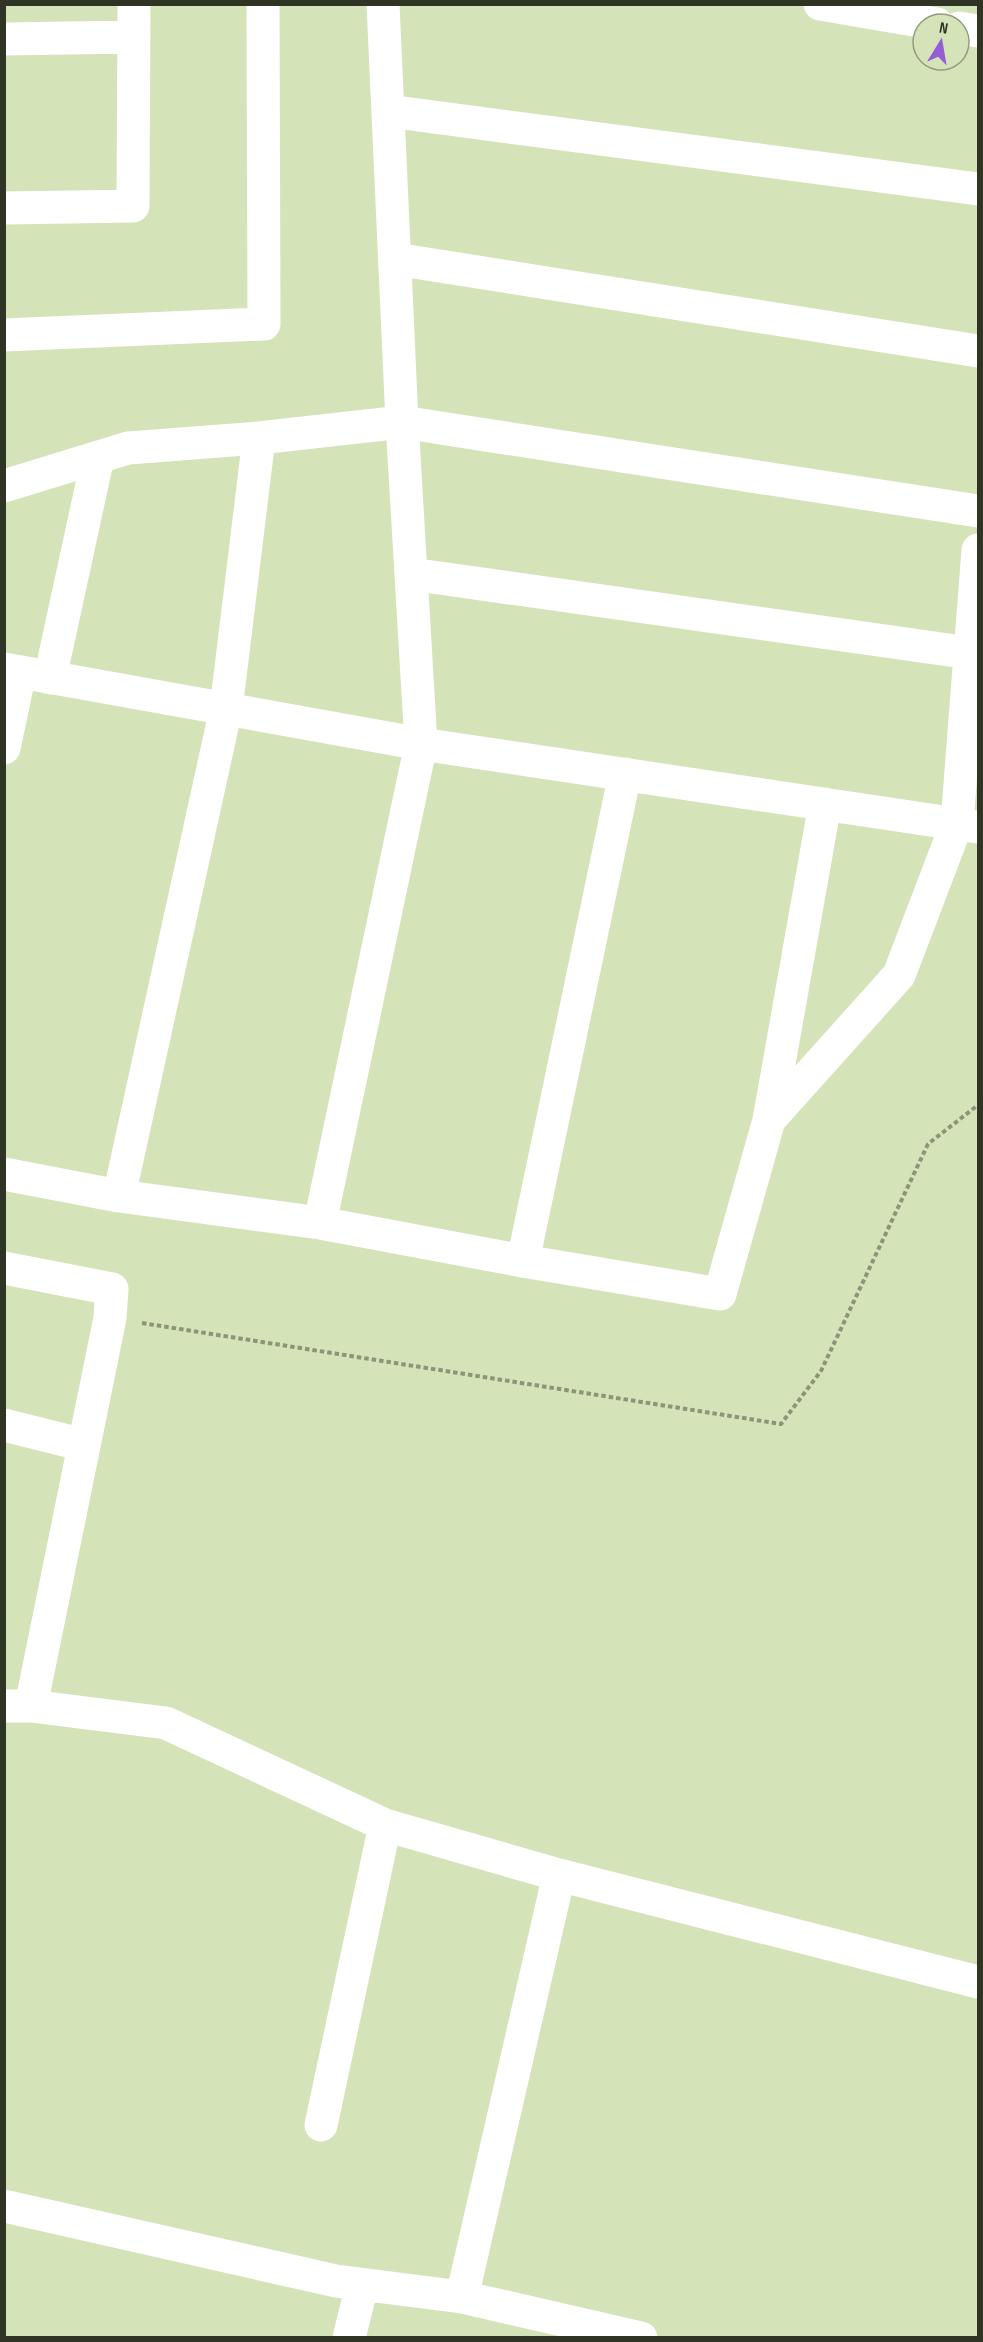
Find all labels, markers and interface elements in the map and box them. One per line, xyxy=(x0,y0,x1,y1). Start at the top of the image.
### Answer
north arrow xyxy=(911,12,971,72)
text: N xyxy=(938,19,950,39)

